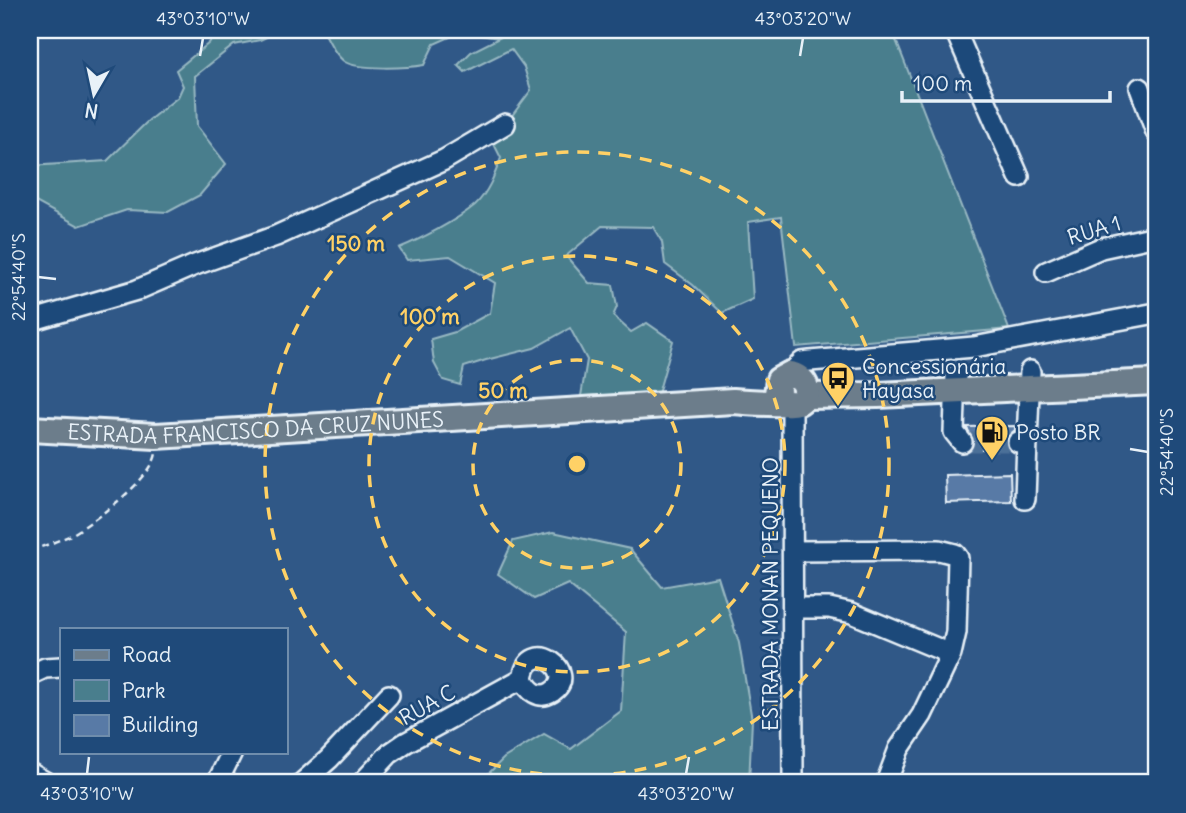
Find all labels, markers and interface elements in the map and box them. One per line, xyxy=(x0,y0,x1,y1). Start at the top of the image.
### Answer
text: 43°03'10"W xyxy=(156,7,250,30)
text: 43°03'20"W xyxy=(755,7,851,30)
north arrow xyxy=(60,60,130,130)
scale bar xyxy=(902,60,1111,104)
text: 100 m xyxy=(913,70,972,97)
text: N xyxy=(83,98,100,124)
street label: RUA 1 xyxy=(1064,209,1124,251)
text: 150 m xyxy=(327,230,385,257)
text: 22°54'40"S xyxy=(7,233,30,321)
text: 100 m xyxy=(400,303,460,330)
place label: Concessionária Hayasa xyxy=(862,353,1006,404)
bus stop icon: Concessionária Hayasa xyxy=(819,359,857,408)
text: 50 m xyxy=(478,377,528,404)
street label: ESTRADA FRANCISCO DA CRUZ NUNES xyxy=(67,405,445,450)
text: 22°54'40"S xyxy=(1155,408,1178,496)
fuel station icon: Posto BR xyxy=(973,413,1011,462)
place label: Posto BR xyxy=(1016,419,1101,446)
centre of rings xyxy=(565,452,589,476)
street label: ESTRADA MONAN PEQUENO xyxy=(757,457,784,731)
legend xyxy=(60,628,287,754)
text: Road xyxy=(122,641,171,668)
text: Park xyxy=(122,677,165,704)
street label: RUA C xyxy=(394,679,460,731)
text: Building xyxy=(122,711,198,738)
text: 43°03'10"W xyxy=(40,782,134,805)
text: 43°03'20"W xyxy=(638,782,734,805)

